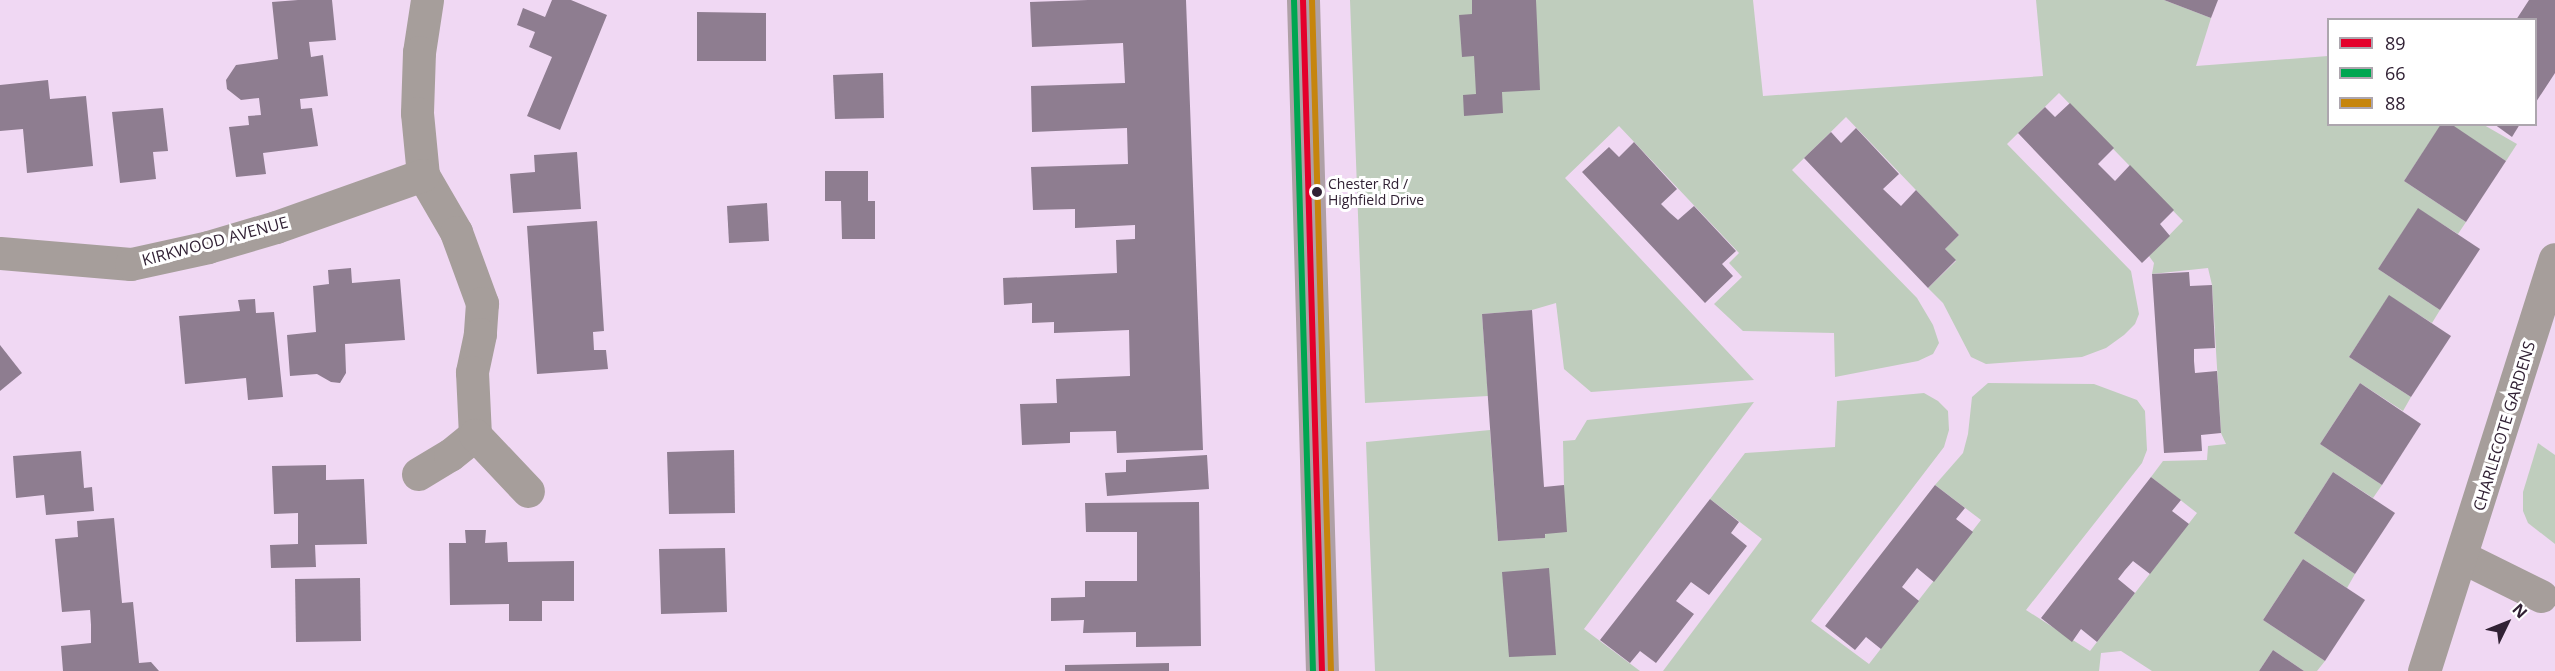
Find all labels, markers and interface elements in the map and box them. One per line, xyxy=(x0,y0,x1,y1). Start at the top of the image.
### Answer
legend xyxy=(2327,18,2537,126)
text: 89 xyxy=(2385,31,2406,55)
text: 66 xyxy=(2385,61,2406,85)
text: 88 xyxy=(2385,91,2406,115)
place label: Chester Rd / Highfield Drive xyxy=(1328,176,1424,208)
marker: Chester Rd / Highfield Drive xyxy=(1311,186,1323,198)
street label: KIRKWOOD AVENUE xyxy=(140,212,290,270)
street label: CHARLECOTE GARDENS xyxy=(2469,339,2539,513)
north arrow xyxy=(2477,593,2537,653)
text: N xyxy=(2508,598,2533,623)

